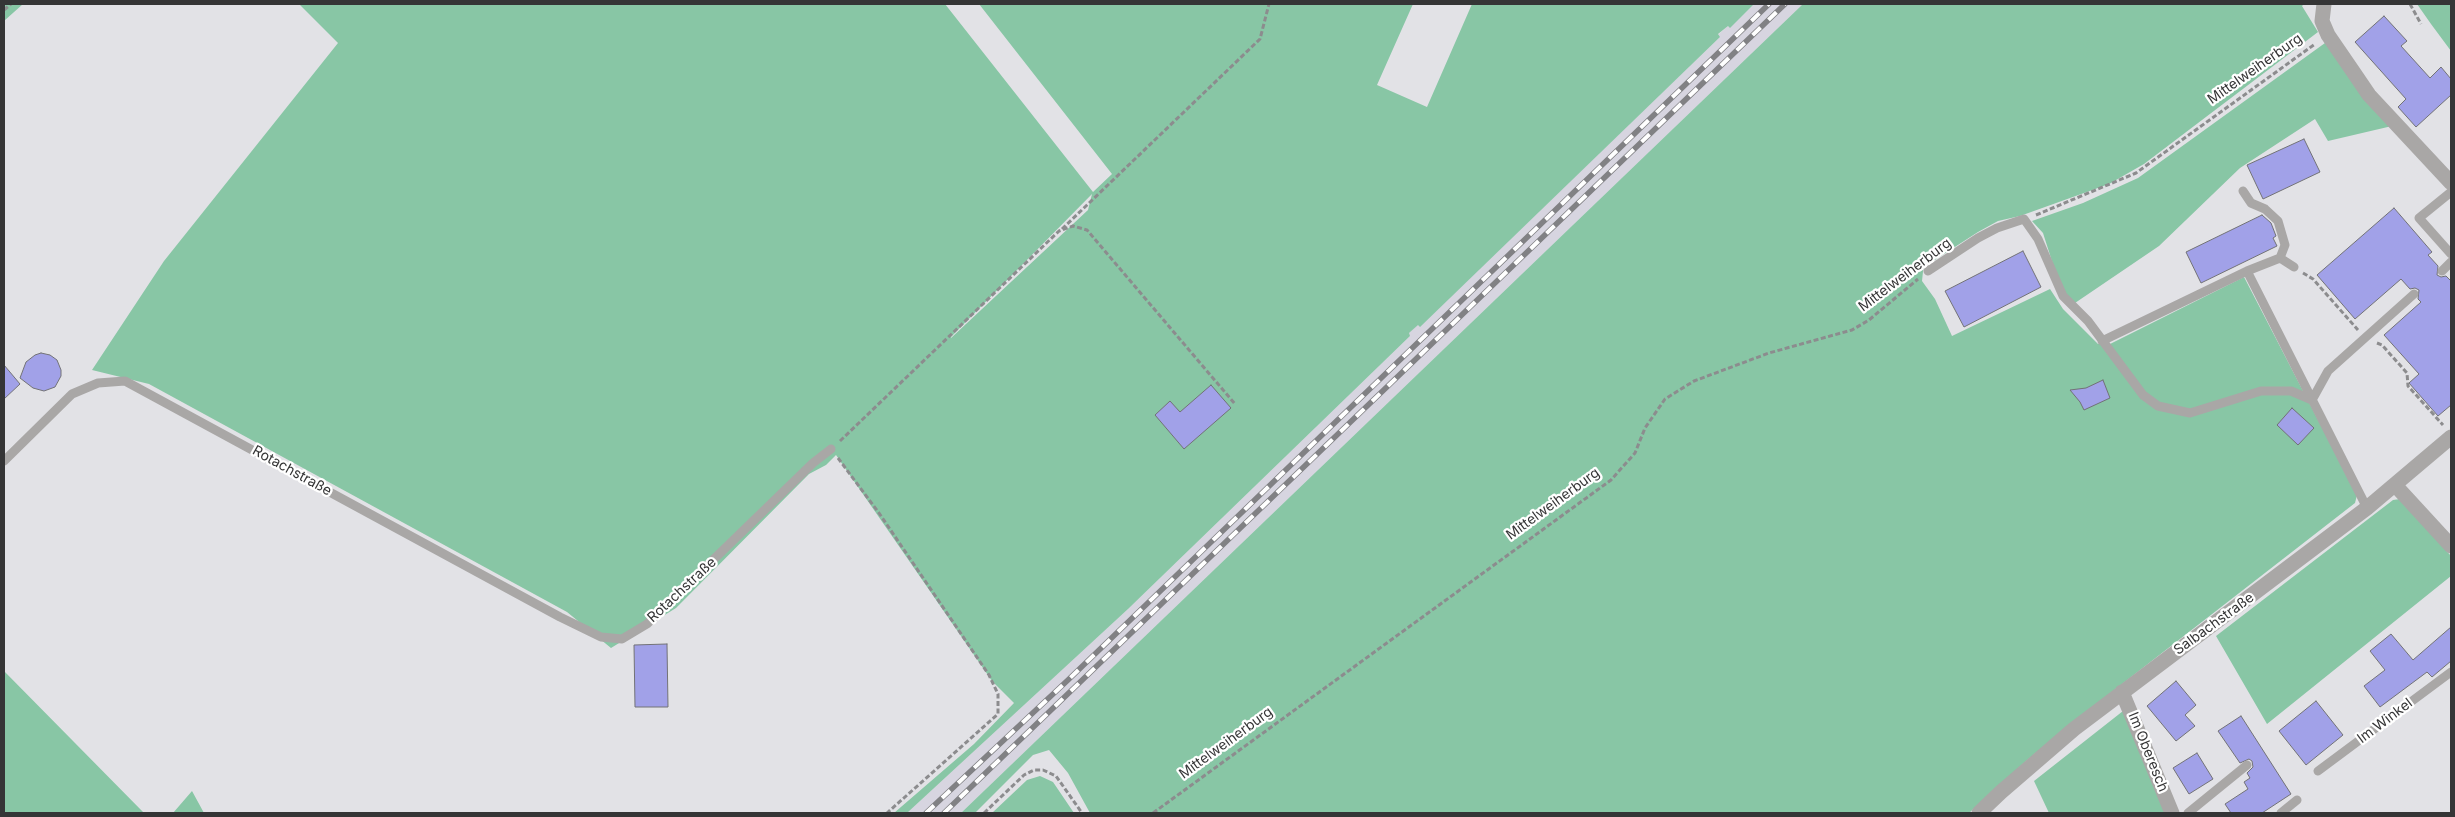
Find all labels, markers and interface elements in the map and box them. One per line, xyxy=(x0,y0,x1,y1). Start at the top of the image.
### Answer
street label: Mittelweiherburg xyxy=(2205,30,2305,108)
street label: Mittelweiherburg xyxy=(1855,235,1955,315)
street label: Rotachstraße xyxy=(249,442,335,500)
street label: Mittelweiherburg xyxy=(1503,464,1603,544)
street label: Rotachstraße xyxy=(644,554,720,626)
street label: Salbachstraße xyxy=(2171,589,2257,659)
street label: Im Winkel xyxy=(2354,695,2416,747)
street label: Mittelweiherburg xyxy=(1176,703,1276,783)
street label: Im Oberesch xyxy=(2124,710,2172,794)

